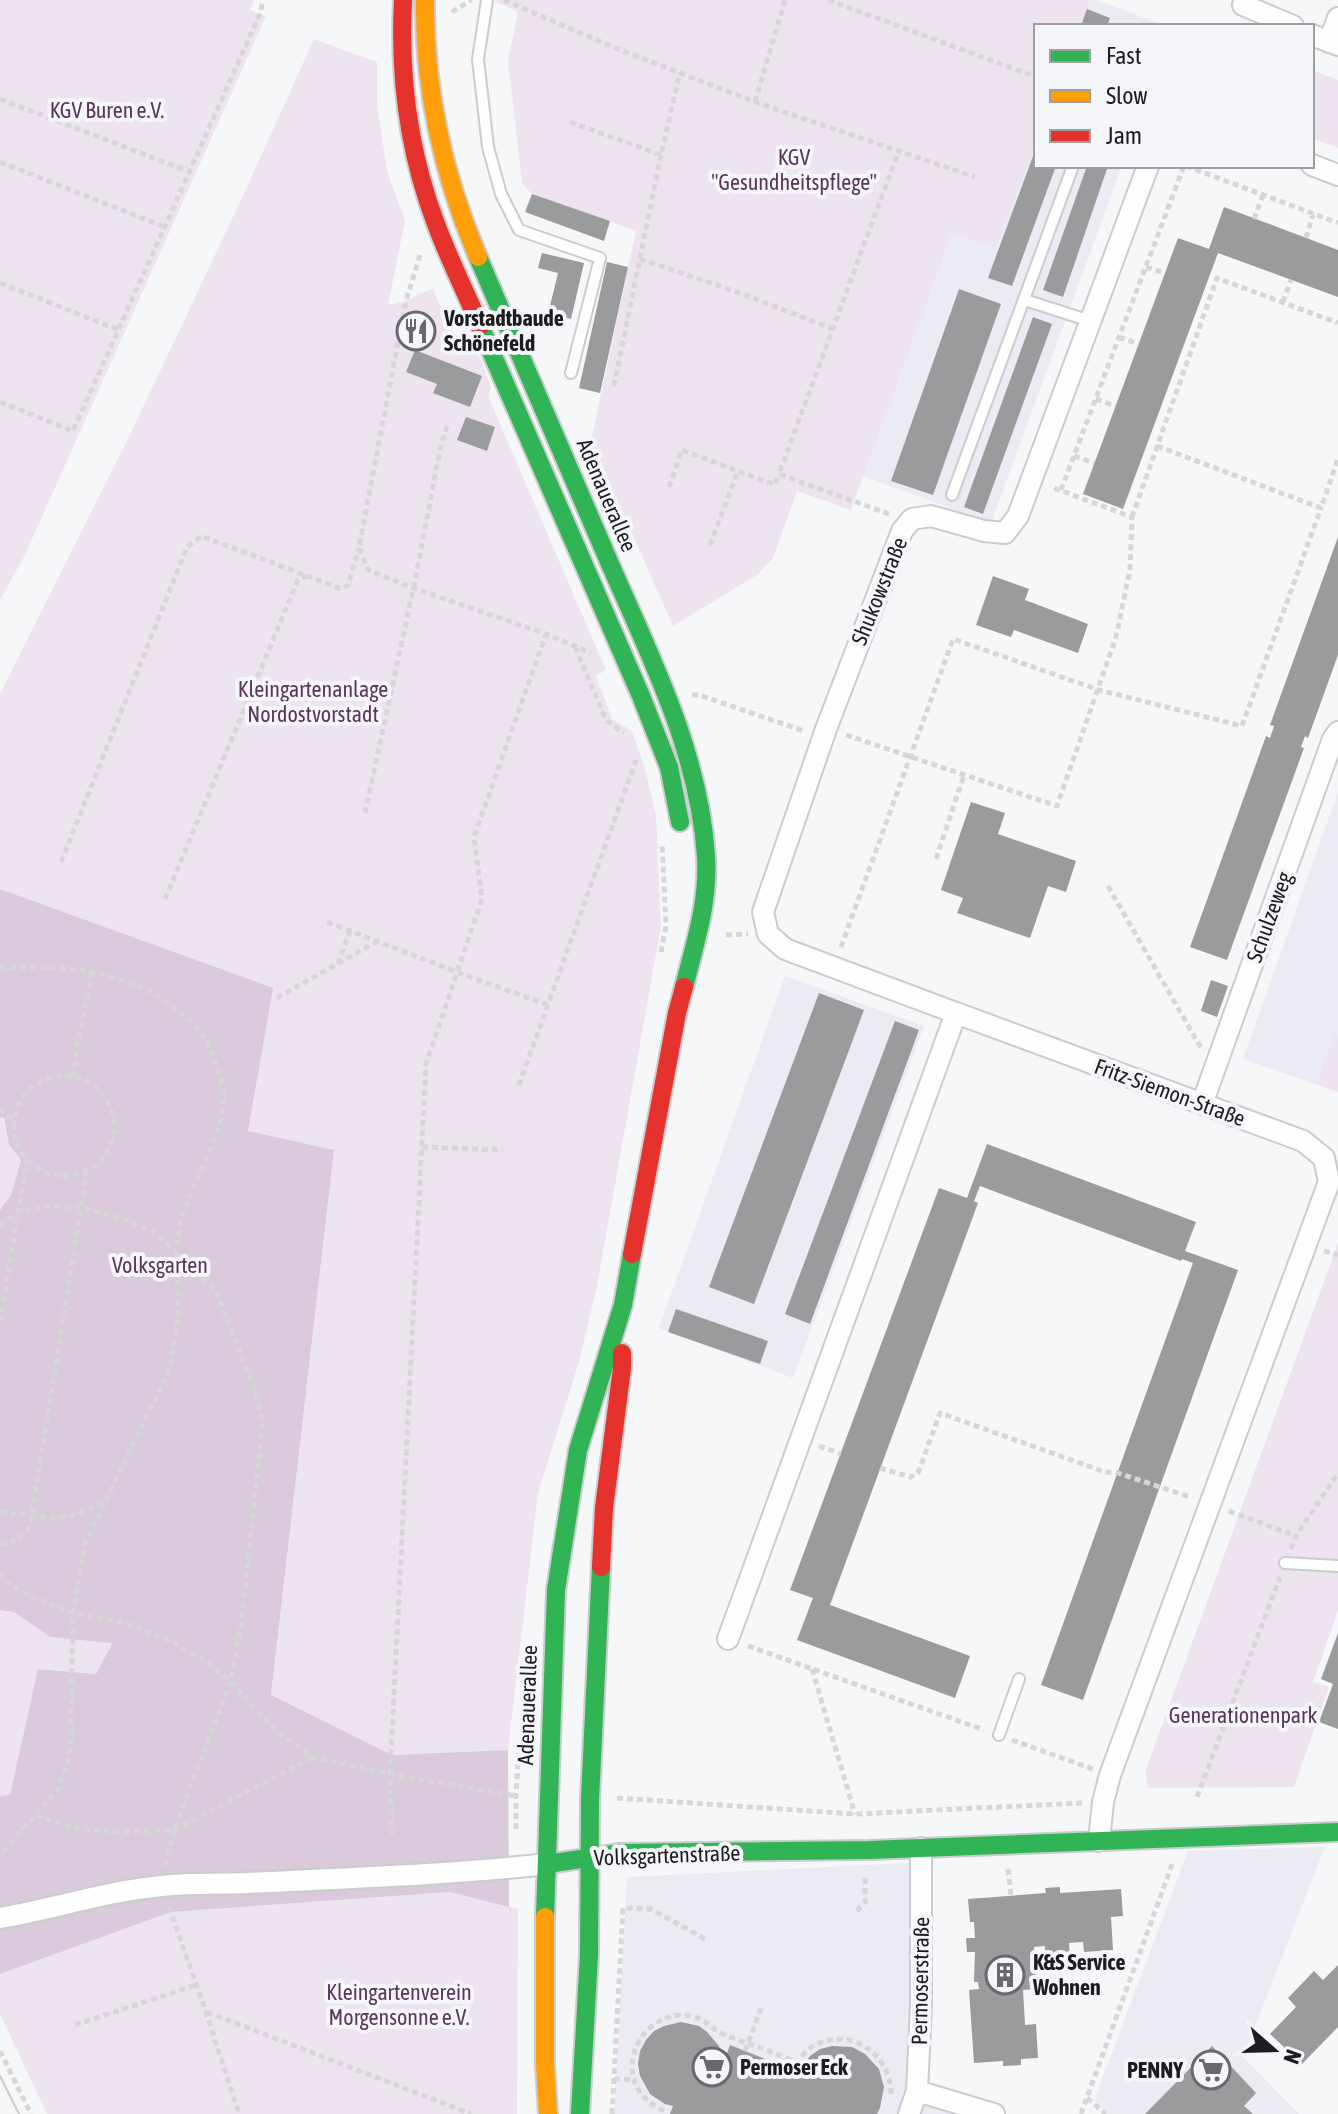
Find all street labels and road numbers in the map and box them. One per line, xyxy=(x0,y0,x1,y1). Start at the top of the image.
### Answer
street label: Adenauerallee xyxy=(572,435,642,555)
street label: Shukowstraße xyxy=(846,533,912,649)
street label: Schulzeweg xyxy=(1241,868,1298,966)
street label: Fritz-Siemon-Straße xyxy=(1091,1053,1249,1131)
street label: Adenauerallee xyxy=(512,1644,542,1766)
street label: Volksgartenstraße xyxy=(593,1839,741,1871)
street label: Permoserstraße xyxy=(906,1917,934,2045)

